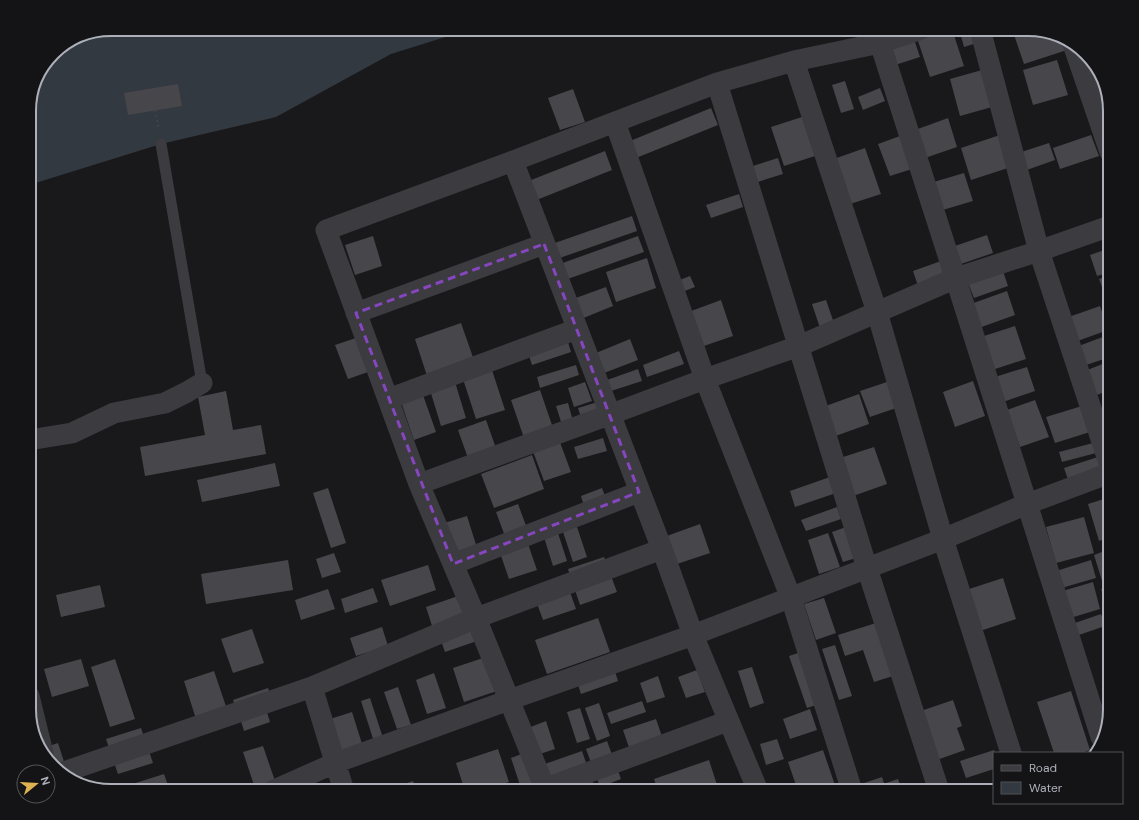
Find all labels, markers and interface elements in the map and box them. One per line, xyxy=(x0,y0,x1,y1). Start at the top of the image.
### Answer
legend xyxy=(993,752,1123,804)
text: Road xyxy=(1029,760,1057,776)
north arrow xyxy=(16,764,56,804)
text: N xyxy=(38,775,53,787)
text: Water xyxy=(1029,780,1063,796)

